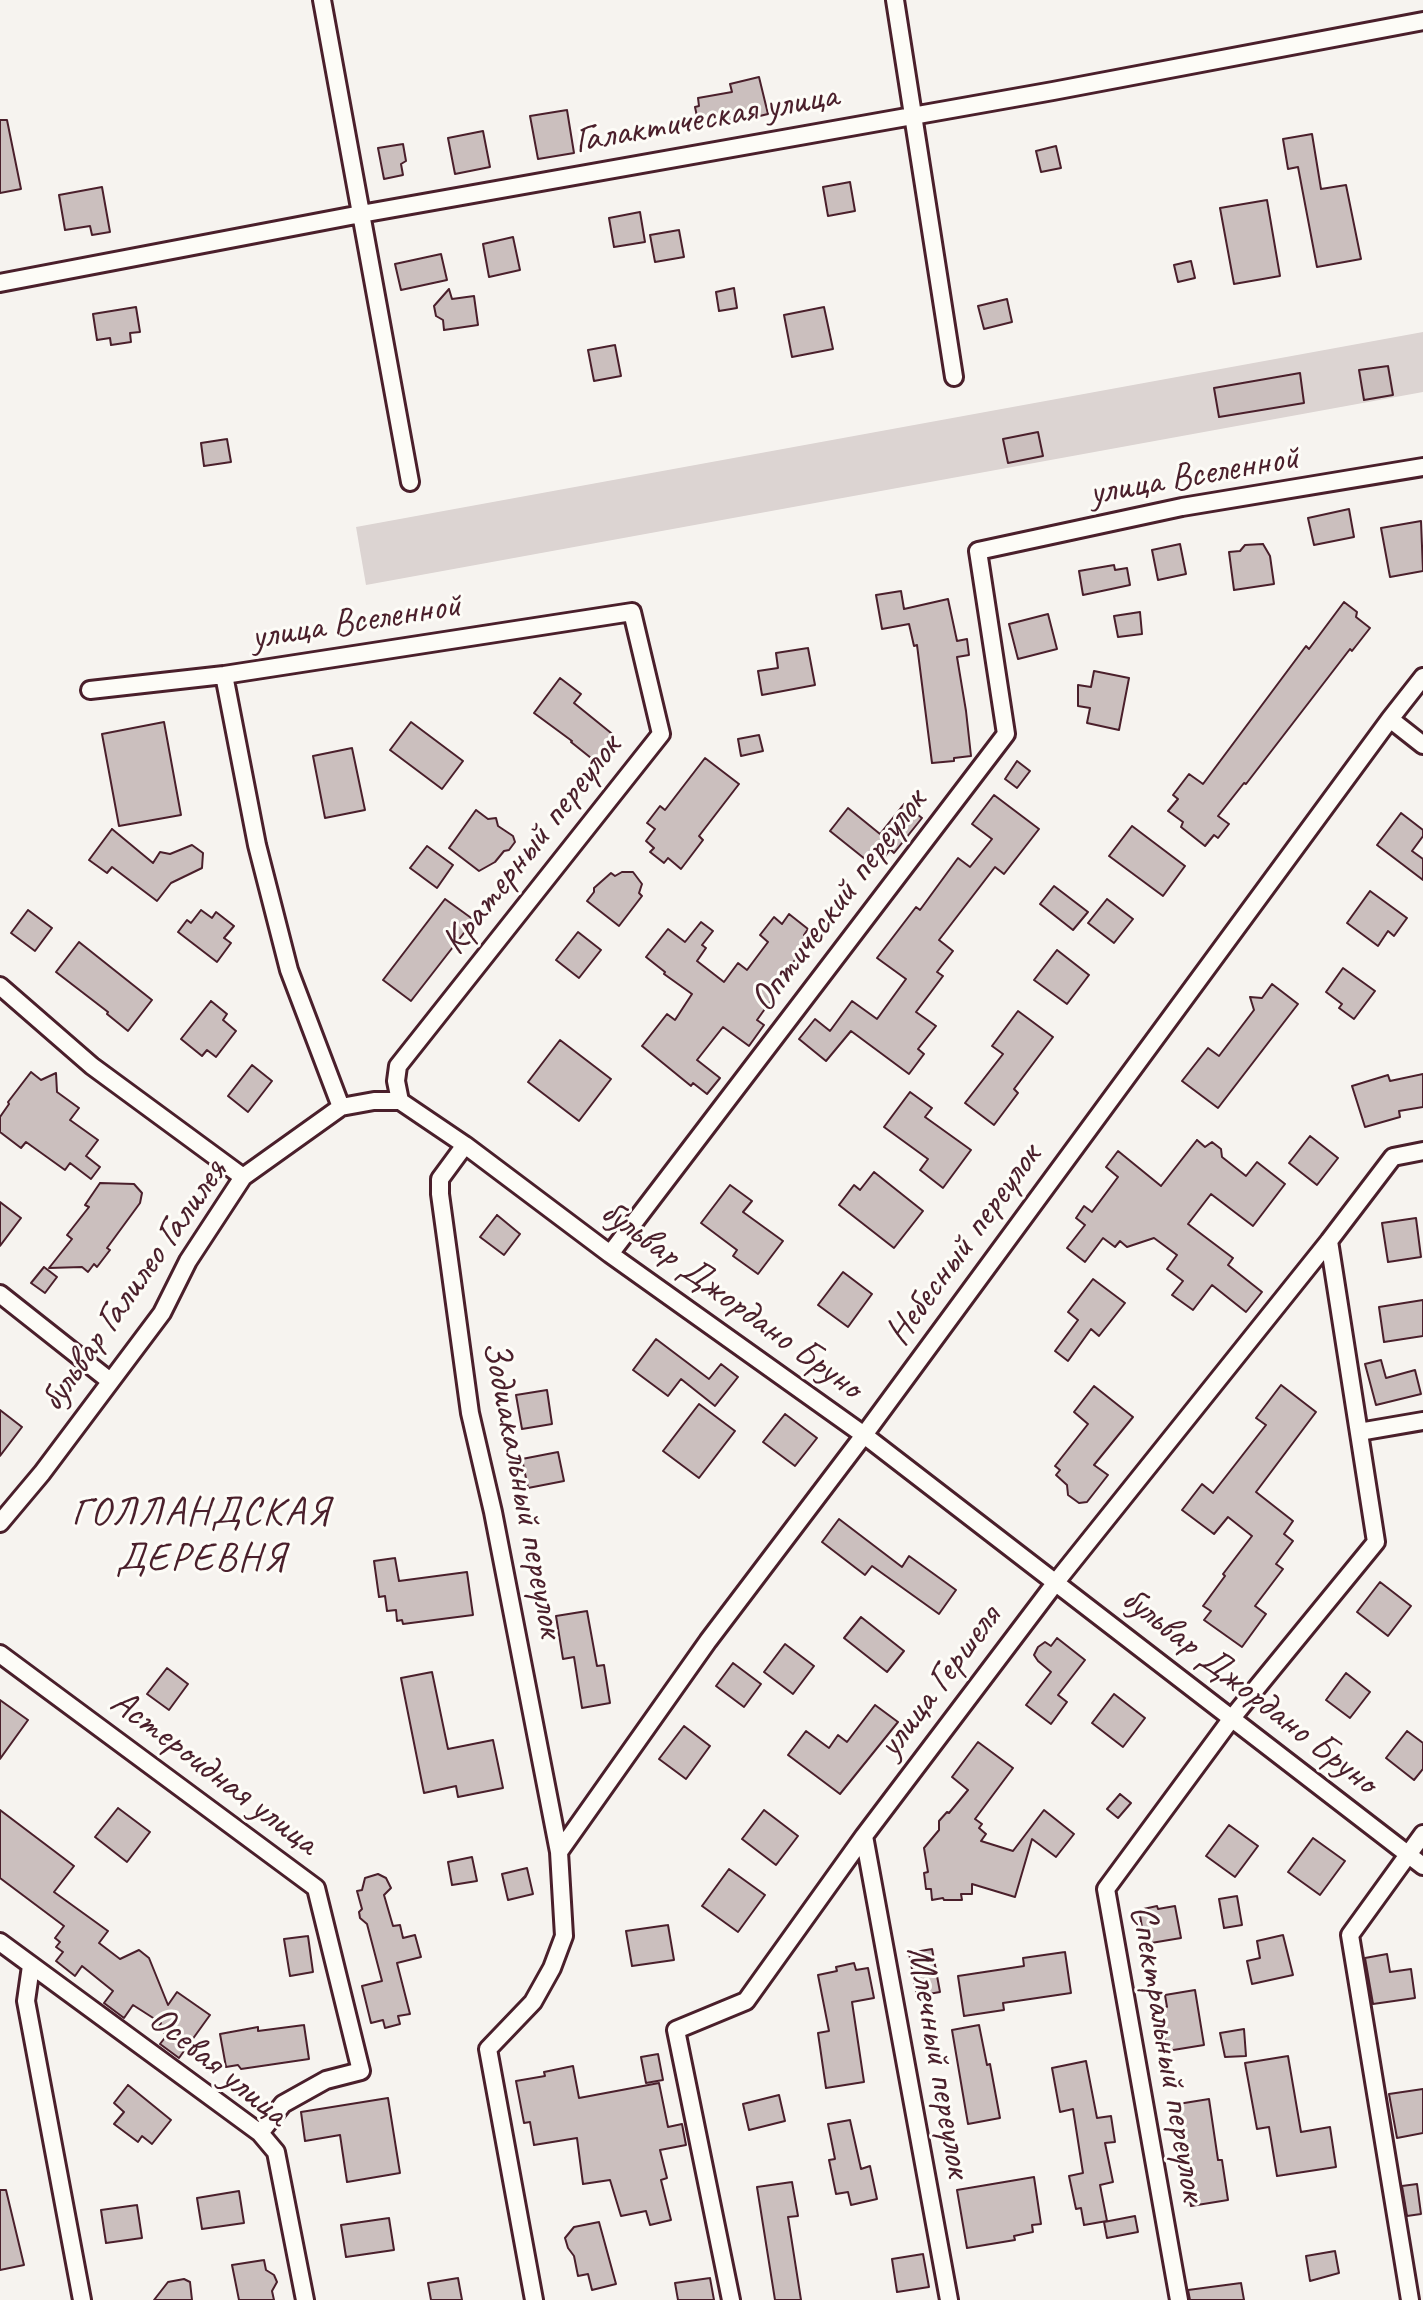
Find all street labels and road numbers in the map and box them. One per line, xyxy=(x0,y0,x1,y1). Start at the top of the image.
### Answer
street label: Галактическая улица xyxy=(571,73,841,165)
street label: улица Вселенной xyxy=(1086,435,1302,517)
street label: улица Вселенной xyxy=(248,583,464,661)
street label: Кратерный переулок xyxy=(432,726,632,964)
street label: Оптический переулок xyxy=(740,781,938,1021)
street label: Небесный переулок xyxy=(876,1136,1052,1354)
street label: бульвар Галилео Галилея xyxy=(30,1151,238,1421)
street label: бульвар Джордано Бруно xyxy=(591,1190,871,1410)
street label: Зодиакальный переулок xyxy=(471,1337,573,1641)
street label: бульвар Джордано Бруно xyxy=(1112,1577,1386,1805)
street label: улица Гершеля xyxy=(868,1597,1012,1767)
street label: Астероидная улица xyxy=(101,1680,327,1866)
street label: Спектральный переулок xyxy=(1119,1902,1215,2204)
street label: Млечный переулок xyxy=(895,1943,981,2181)
street label: Осевая улица xyxy=(139,1997,297,2137)

